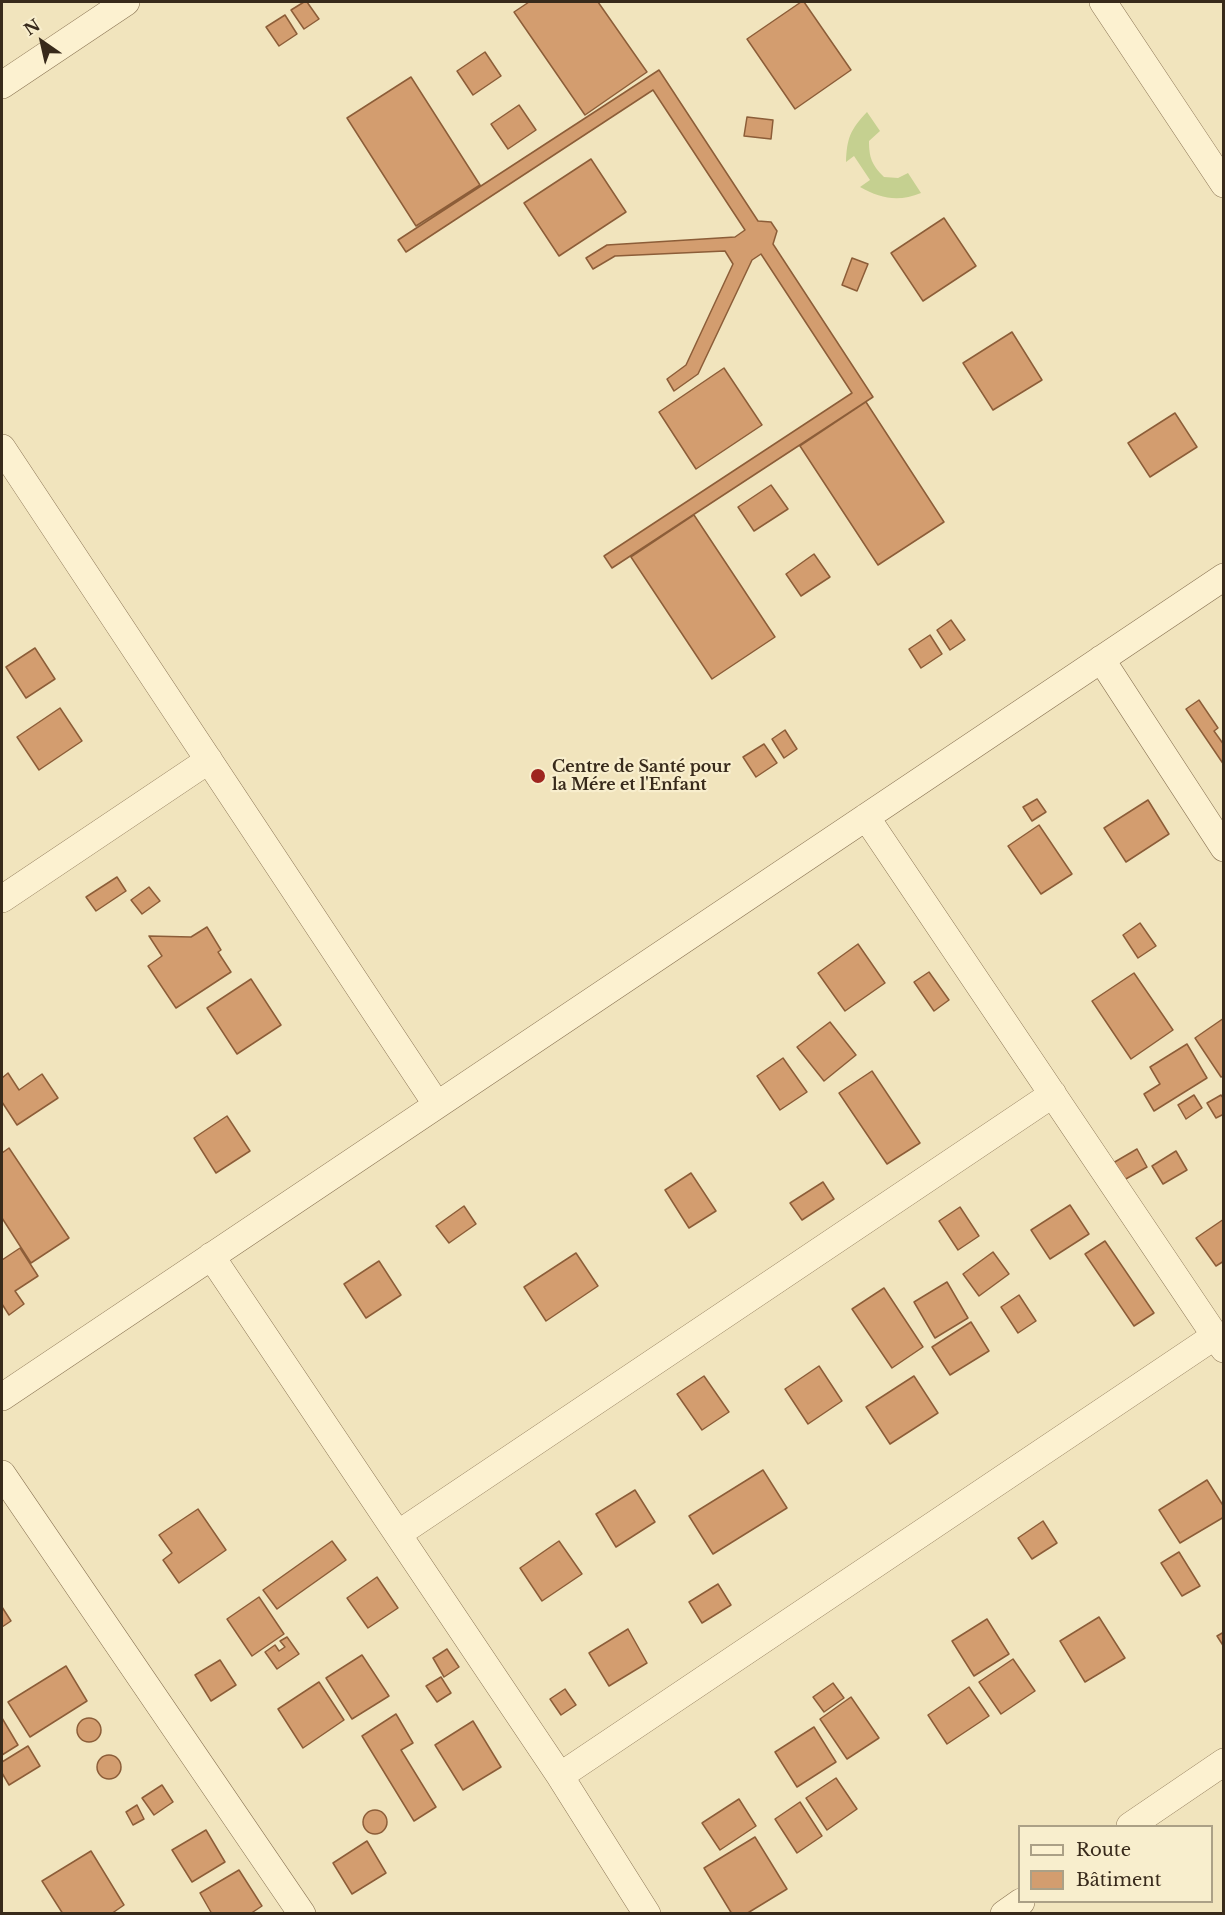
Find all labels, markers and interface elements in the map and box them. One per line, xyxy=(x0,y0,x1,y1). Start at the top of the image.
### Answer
north arrow xyxy=(12,12,72,72)
text: N xyxy=(20,15,44,40)
place label: Centre de Santé pour la Mére et l'Enfant xyxy=(552,757,731,795)
marker: Centre de Santé pour la Mére et l'Enfant xyxy=(529,767,547,785)
legend xyxy=(1018,1825,1213,1903)
text: Route xyxy=(1076,1839,1131,1861)
text: Bâtiment xyxy=(1076,1869,1162,1891)

